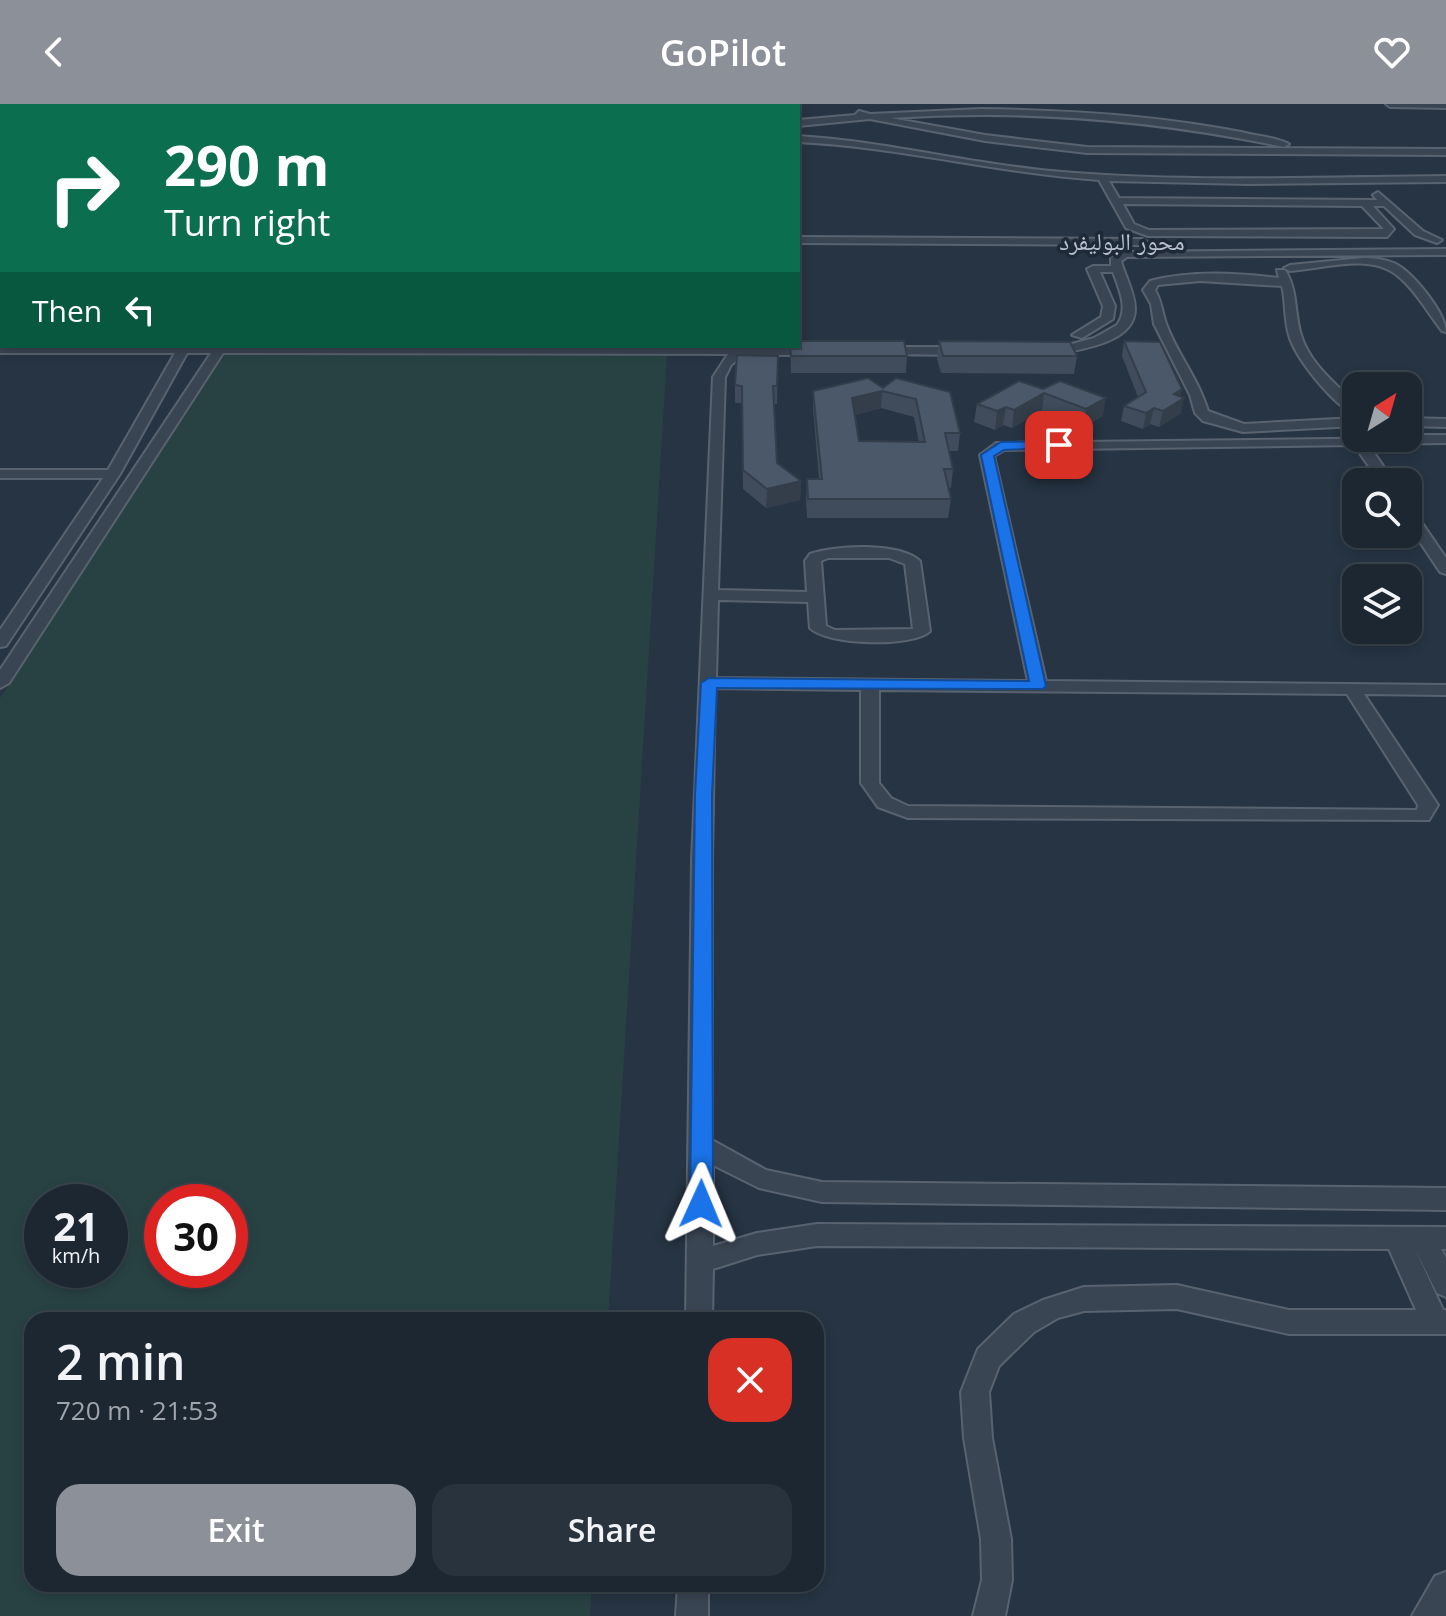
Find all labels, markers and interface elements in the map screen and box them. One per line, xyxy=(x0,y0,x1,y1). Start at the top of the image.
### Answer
text: GoPilot xyxy=(660,28,786,77)
icon: back xyxy=(32,30,76,74)
icon: heart xyxy=(1370,30,1414,74)
text: 290 m xyxy=(164,126,330,202)
icon: right xyxy=(32,136,136,240)
text: Turn right xyxy=(164,198,330,247)
street label: محور البوليفرد xyxy=(1059,224,1185,257)
icon: left xyxy=(118,288,162,332)
text: Then xyxy=(32,290,102,331)
north arrow xyxy=(1342,372,1422,452)
map controls xyxy=(1342,372,1422,644)
pin xyxy=(1025,411,1093,479)
icon: arrive xyxy=(1037,423,1081,467)
button: search xyxy=(1342,468,1422,548)
button: layers xyxy=(1342,564,1422,644)
position arrow xyxy=(659,1162,743,1246)
speed limit sign: 30 xyxy=(144,1184,248,1288)
text: 21 xyxy=(53,1198,99,1253)
text: km/h xyxy=(52,1242,100,1269)
text: 2 min xyxy=(56,1329,186,1394)
button: close xyxy=(708,1338,792,1422)
text: 720 m · 21:53 xyxy=(56,1392,218,1428)
button: Exit xyxy=(56,1484,416,1576)
button: Share xyxy=(432,1484,792,1576)

